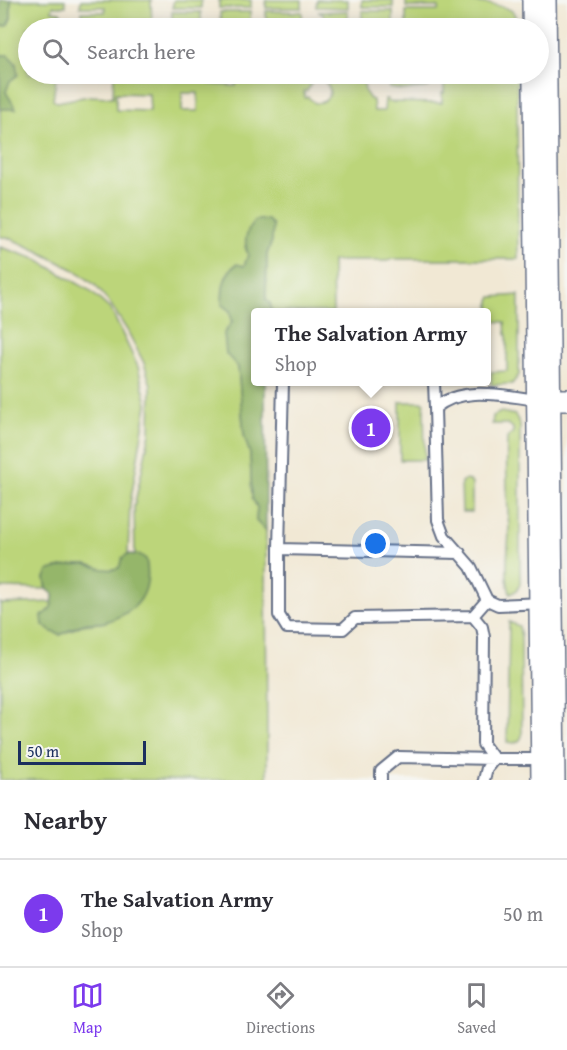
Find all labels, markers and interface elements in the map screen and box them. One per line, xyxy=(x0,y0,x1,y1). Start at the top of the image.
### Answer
search box xyxy=(18,18,549,84)
icon: search xyxy=(39,35,72,68)
text: Search here xyxy=(87,35,196,67)
popup xyxy=(251,308,491,386)
text: The Salvation Army xyxy=(275,317,467,349)
text: Shop xyxy=(275,349,317,378)
pin: 1 xyxy=(352,406,391,450)
your location xyxy=(361,529,390,558)
scale bar xyxy=(18,738,146,766)
text: 50 m xyxy=(27,739,59,763)
text: Nearby xyxy=(24,800,107,839)
text: The Salvation Army xyxy=(81,883,273,915)
text: 1 xyxy=(38,899,49,928)
text: 50 m xyxy=(503,899,543,928)
text: Shop xyxy=(81,915,123,944)
tab: Map xyxy=(71,979,104,1039)
tab: Directions xyxy=(246,979,315,1039)
tab: Saved xyxy=(457,979,496,1039)

